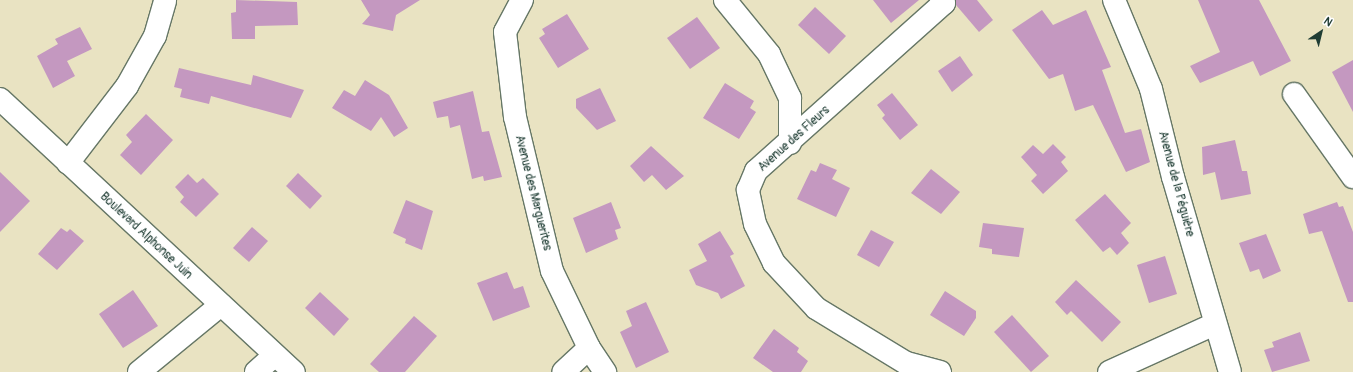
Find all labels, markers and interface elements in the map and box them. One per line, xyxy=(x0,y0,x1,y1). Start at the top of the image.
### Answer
north arrow xyxy=(1301,12,1341,52)
text: N xyxy=(1321,14,1335,29)
street label: Avenue des Fleurs xyxy=(755,103,833,175)
street label: Avenue de la Péguière xyxy=(1155,130,1197,238)
street label: Avenue des Marguerites xyxy=(512,134,554,252)
street label: Boulevard Alphonse Juin xyxy=(97,190,195,282)

